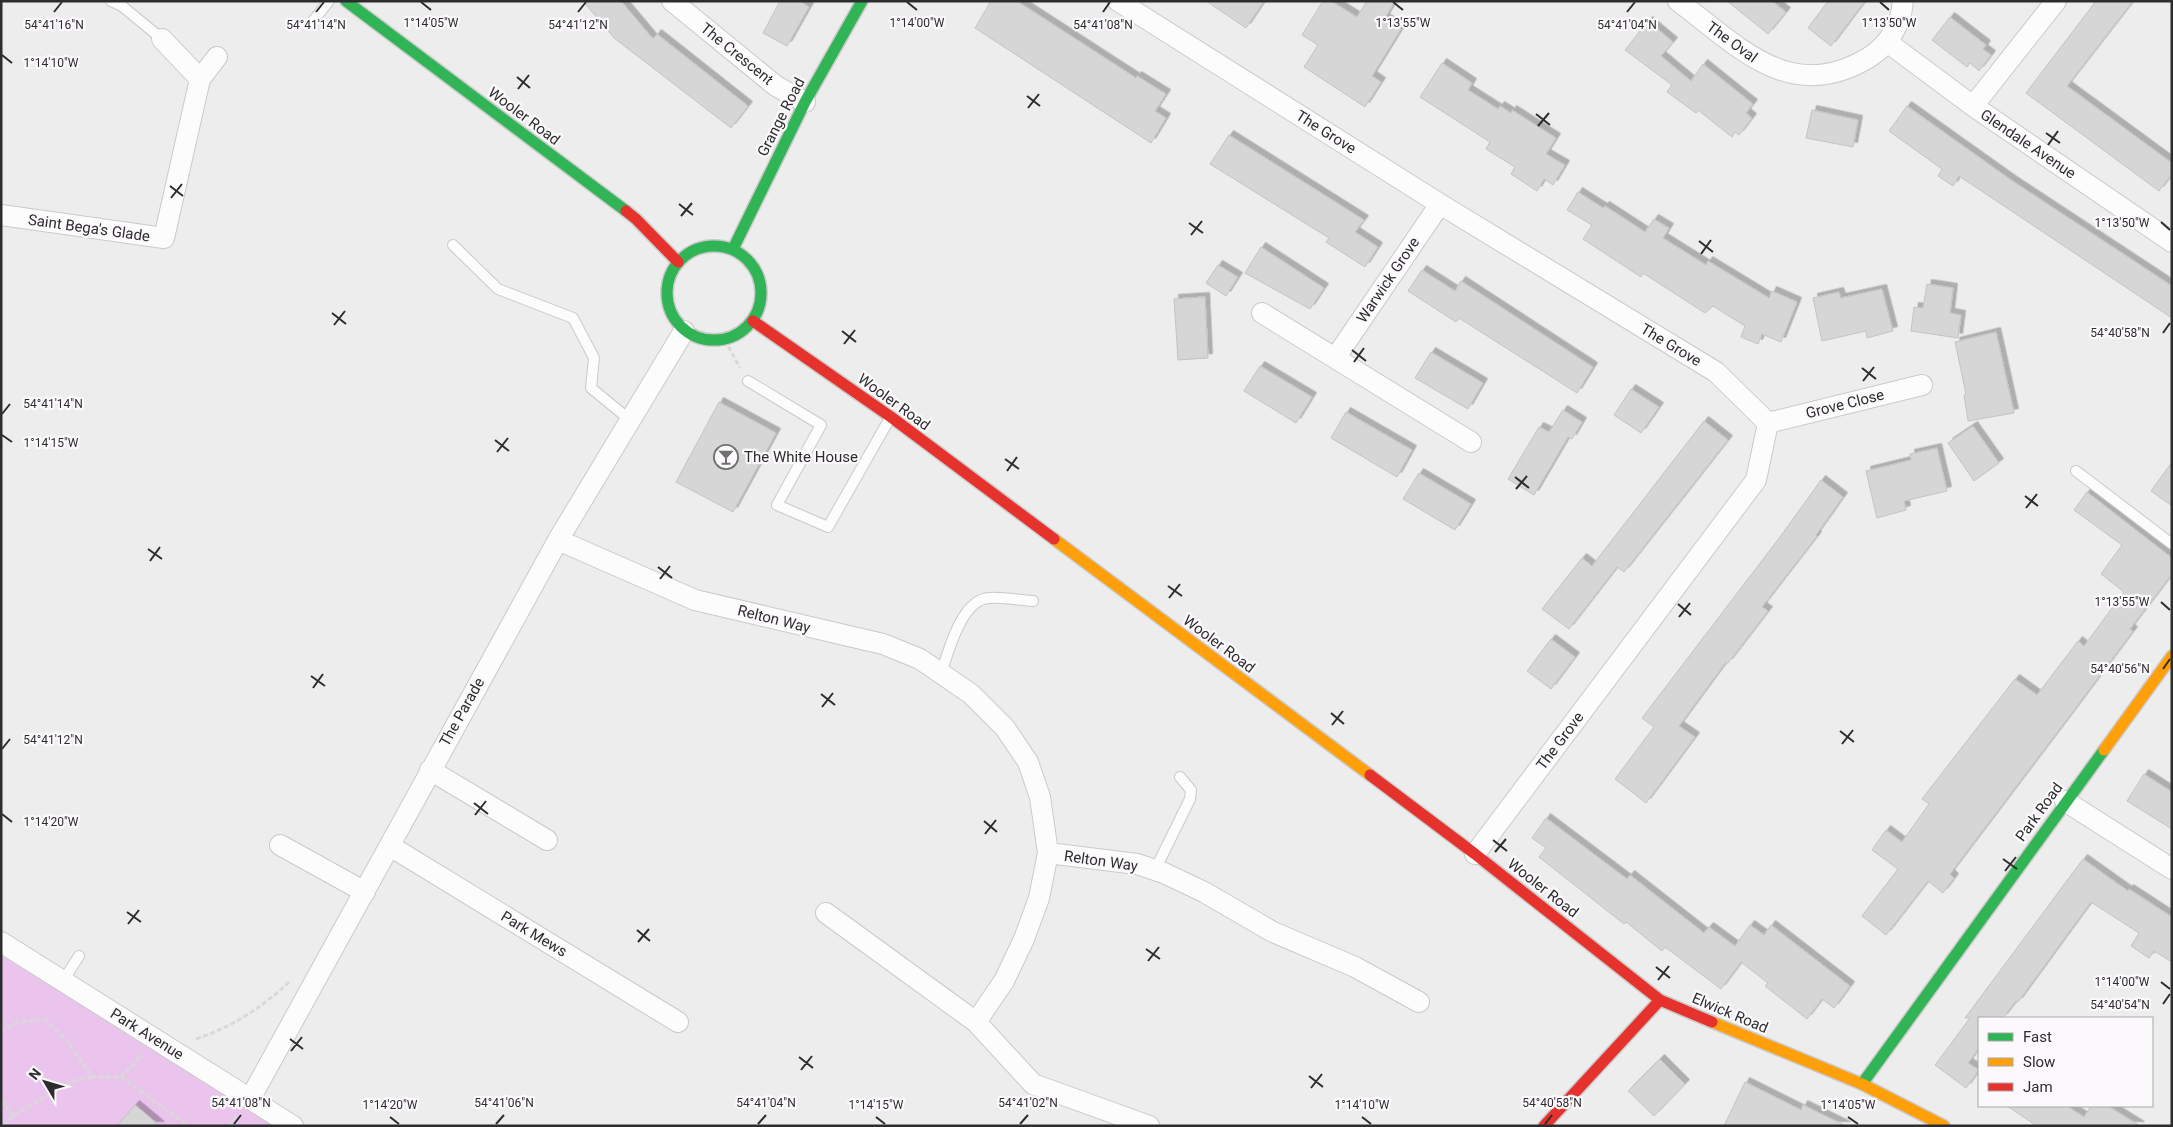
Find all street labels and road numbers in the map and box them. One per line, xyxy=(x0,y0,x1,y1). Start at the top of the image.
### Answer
street label: The Oval xyxy=(1703,18,1761,66)
street label: The Crescent xyxy=(697,19,777,89)
street label: Grange Road xyxy=(753,75,809,159)
street label: Wooler Road xyxy=(485,83,563,149)
street label: Glendale Avenue xyxy=(1977,105,2079,183)
street label: The Grove xyxy=(1293,106,1359,158)
street label: Saint Bega's Glade xyxy=(27,211,151,245)
street label: Warwick Grove xyxy=(1353,234,1423,326)
street label: The Grove xyxy=(1637,320,1705,370)
street label: Wooler Road xyxy=(854,370,934,434)
street label: Grove Close xyxy=(1804,386,1886,422)
street label: Relton Way xyxy=(736,601,812,637)
street label: Wooler Road xyxy=(1180,611,1258,677)
street label: The Parade xyxy=(436,674,488,750)
street label: The Grove xyxy=(1532,709,1588,773)
street label: Park Road xyxy=(2012,779,2066,845)
street label: Relton Way xyxy=(1063,847,1139,875)
street label: Wooler Road xyxy=(1504,855,1582,921)
street label: Park Mews xyxy=(498,907,570,961)
street label: Elwick Road xyxy=(1689,989,1771,1037)
street label: Park Avenue xyxy=(107,1004,187,1064)

